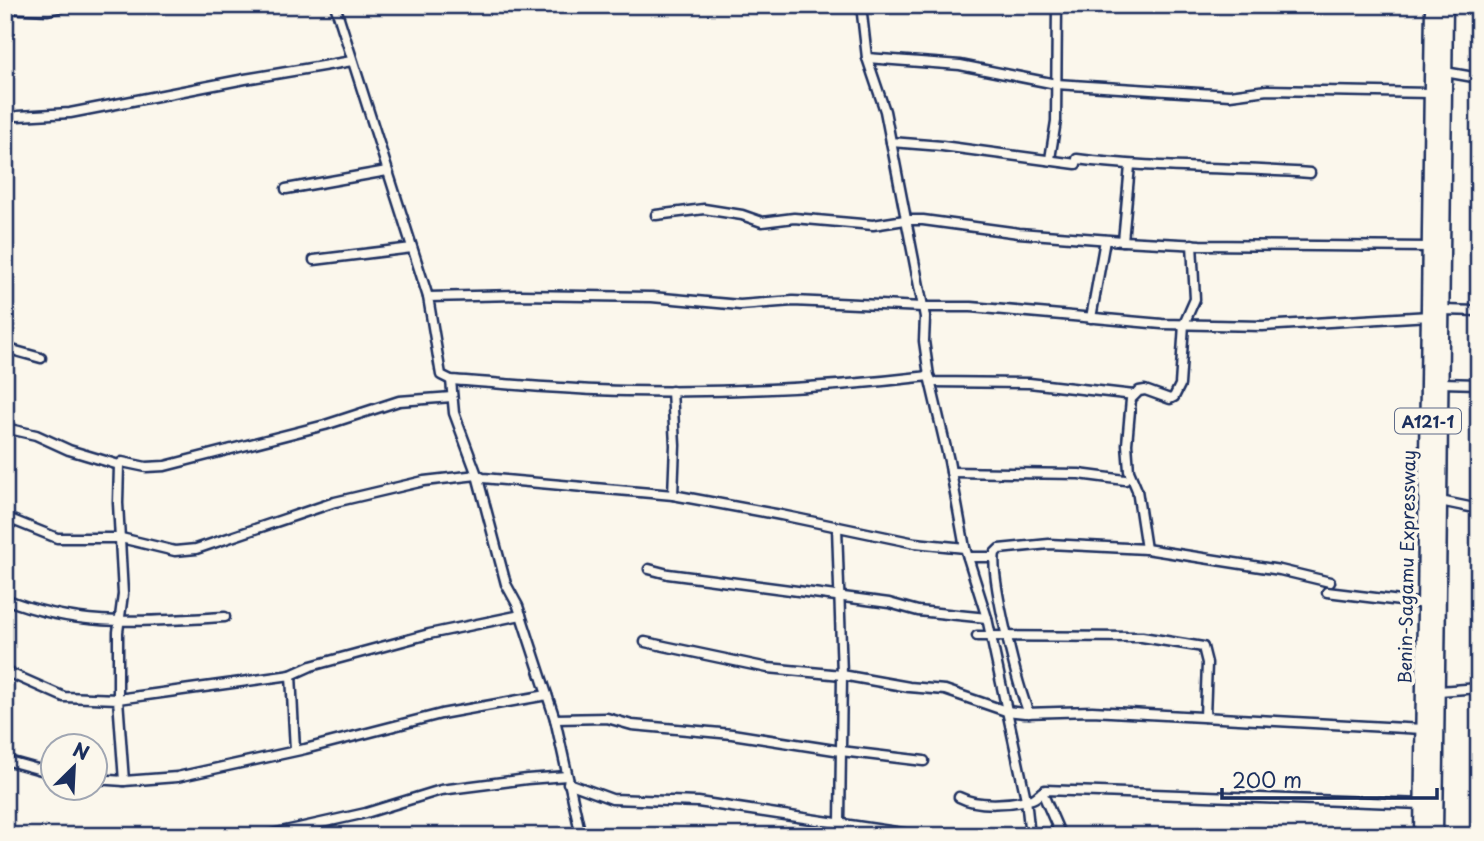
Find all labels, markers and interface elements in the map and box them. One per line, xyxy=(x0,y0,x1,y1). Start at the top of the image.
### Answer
road number: A121-1 xyxy=(1395,408,1461,434)
street label: Benin-Sagamu Expressway xyxy=(1390,450,1422,684)
north arrow xyxy=(38,732,108,802)
text: N xyxy=(69,735,94,766)
scale bar xyxy=(1222,757,1437,801)
text: 200 m xyxy=(1232,763,1302,795)

